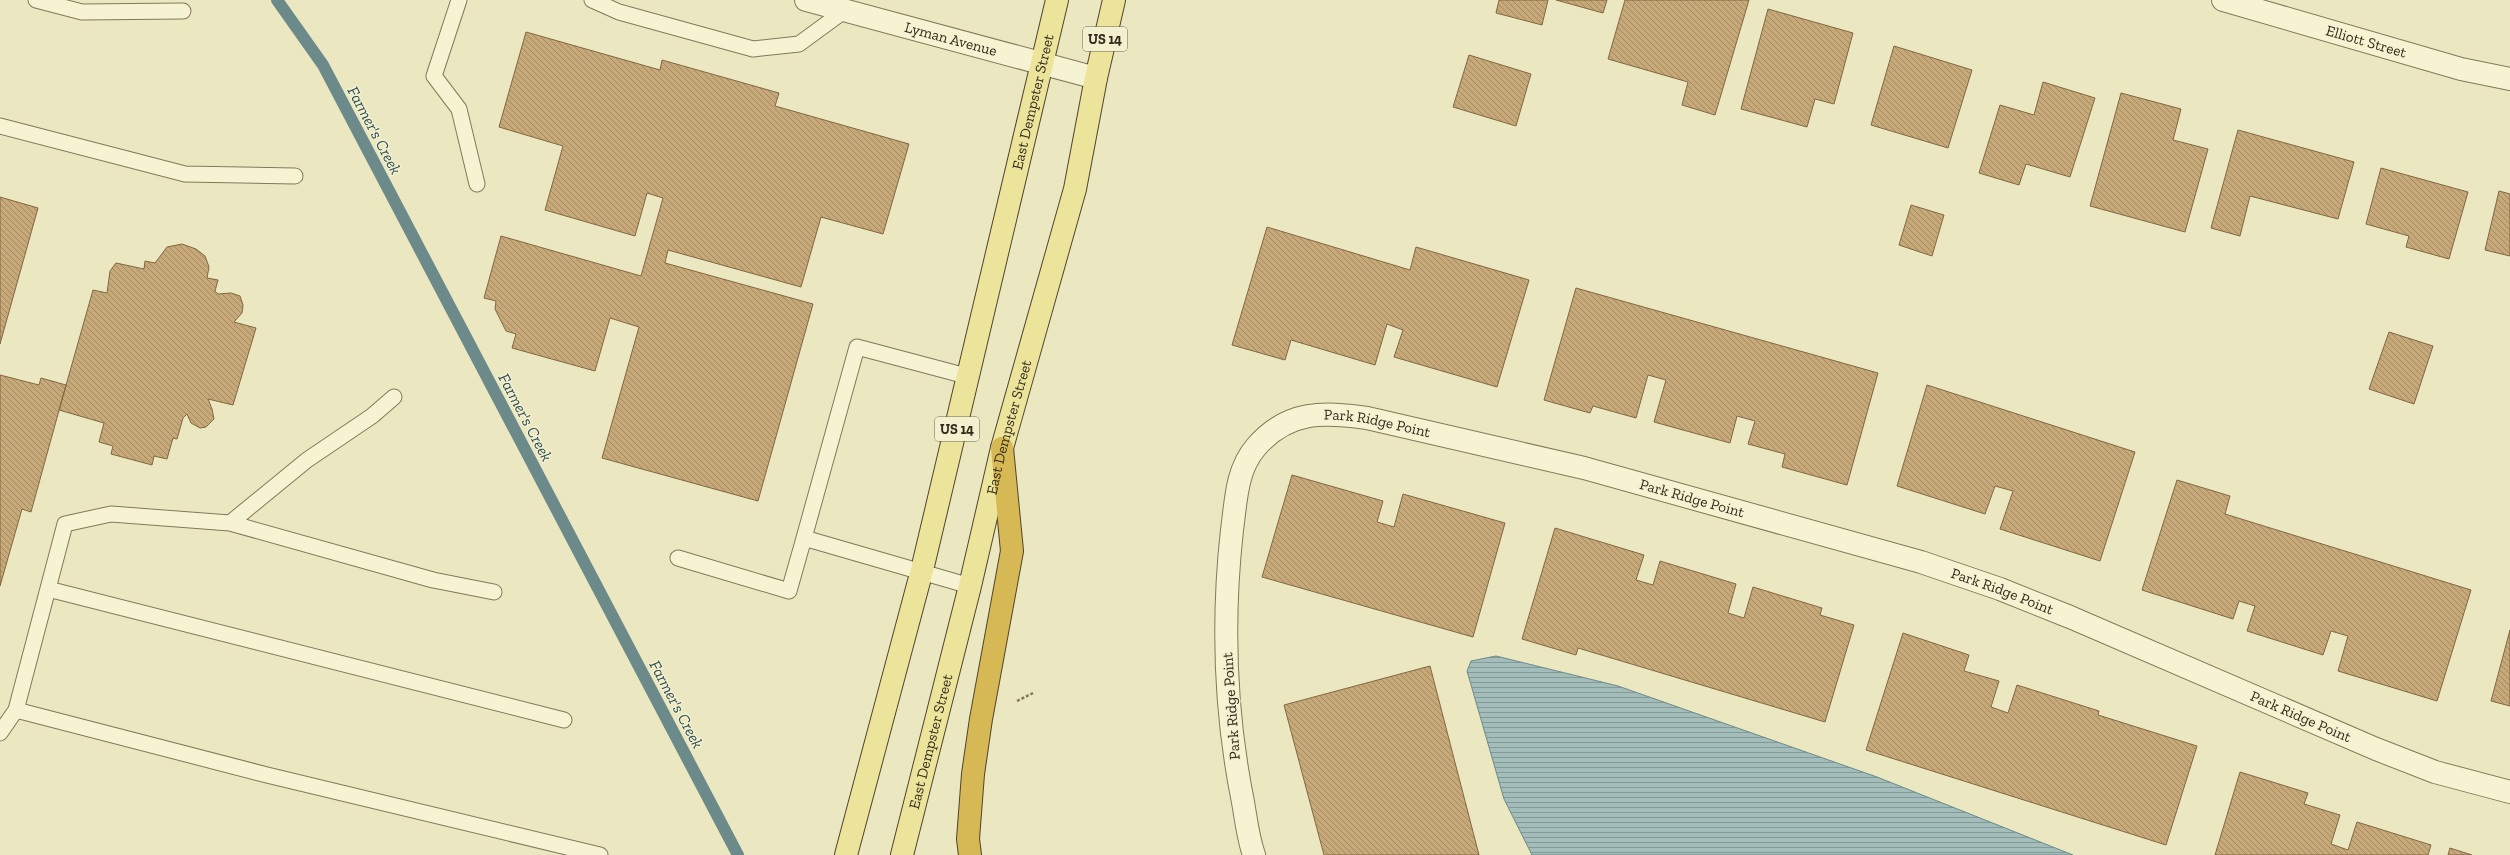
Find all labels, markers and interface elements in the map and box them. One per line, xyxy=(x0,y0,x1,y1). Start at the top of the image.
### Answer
street label: Lyman Avenue xyxy=(903,18,999,60)
street label: Elliott Street xyxy=(2324,21,2409,62)
road number: US 14 xyxy=(1083,27,1127,51)
street label: East Dempster Street xyxy=(1008,32,1058,172)
water label: Farmer's Creek xyxy=(343,83,406,177)
street label: East Dempster Street xyxy=(982,357,1036,496)
water label: Farmer's Creek xyxy=(494,370,557,464)
street label: Park Ridge Point xyxy=(1324,406,1433,441)
road number: US 14 xyxy=(935,417,979,441)
street label: Park Ridge Point xyxy=(1638,475,1747,521)
street label: Park Ridge Point xyxy=(1949,564,2056,619)
street label: Park Ridge Point xyxy=(1218,651,1244,760)
water label: Farmer's Creek xyxy=(645,657,708,751)
street label: East Dempster Street xyxy=(905,672,957,811)
street label: Park Ridge Point xyxy=(2248,687,2354,746)

